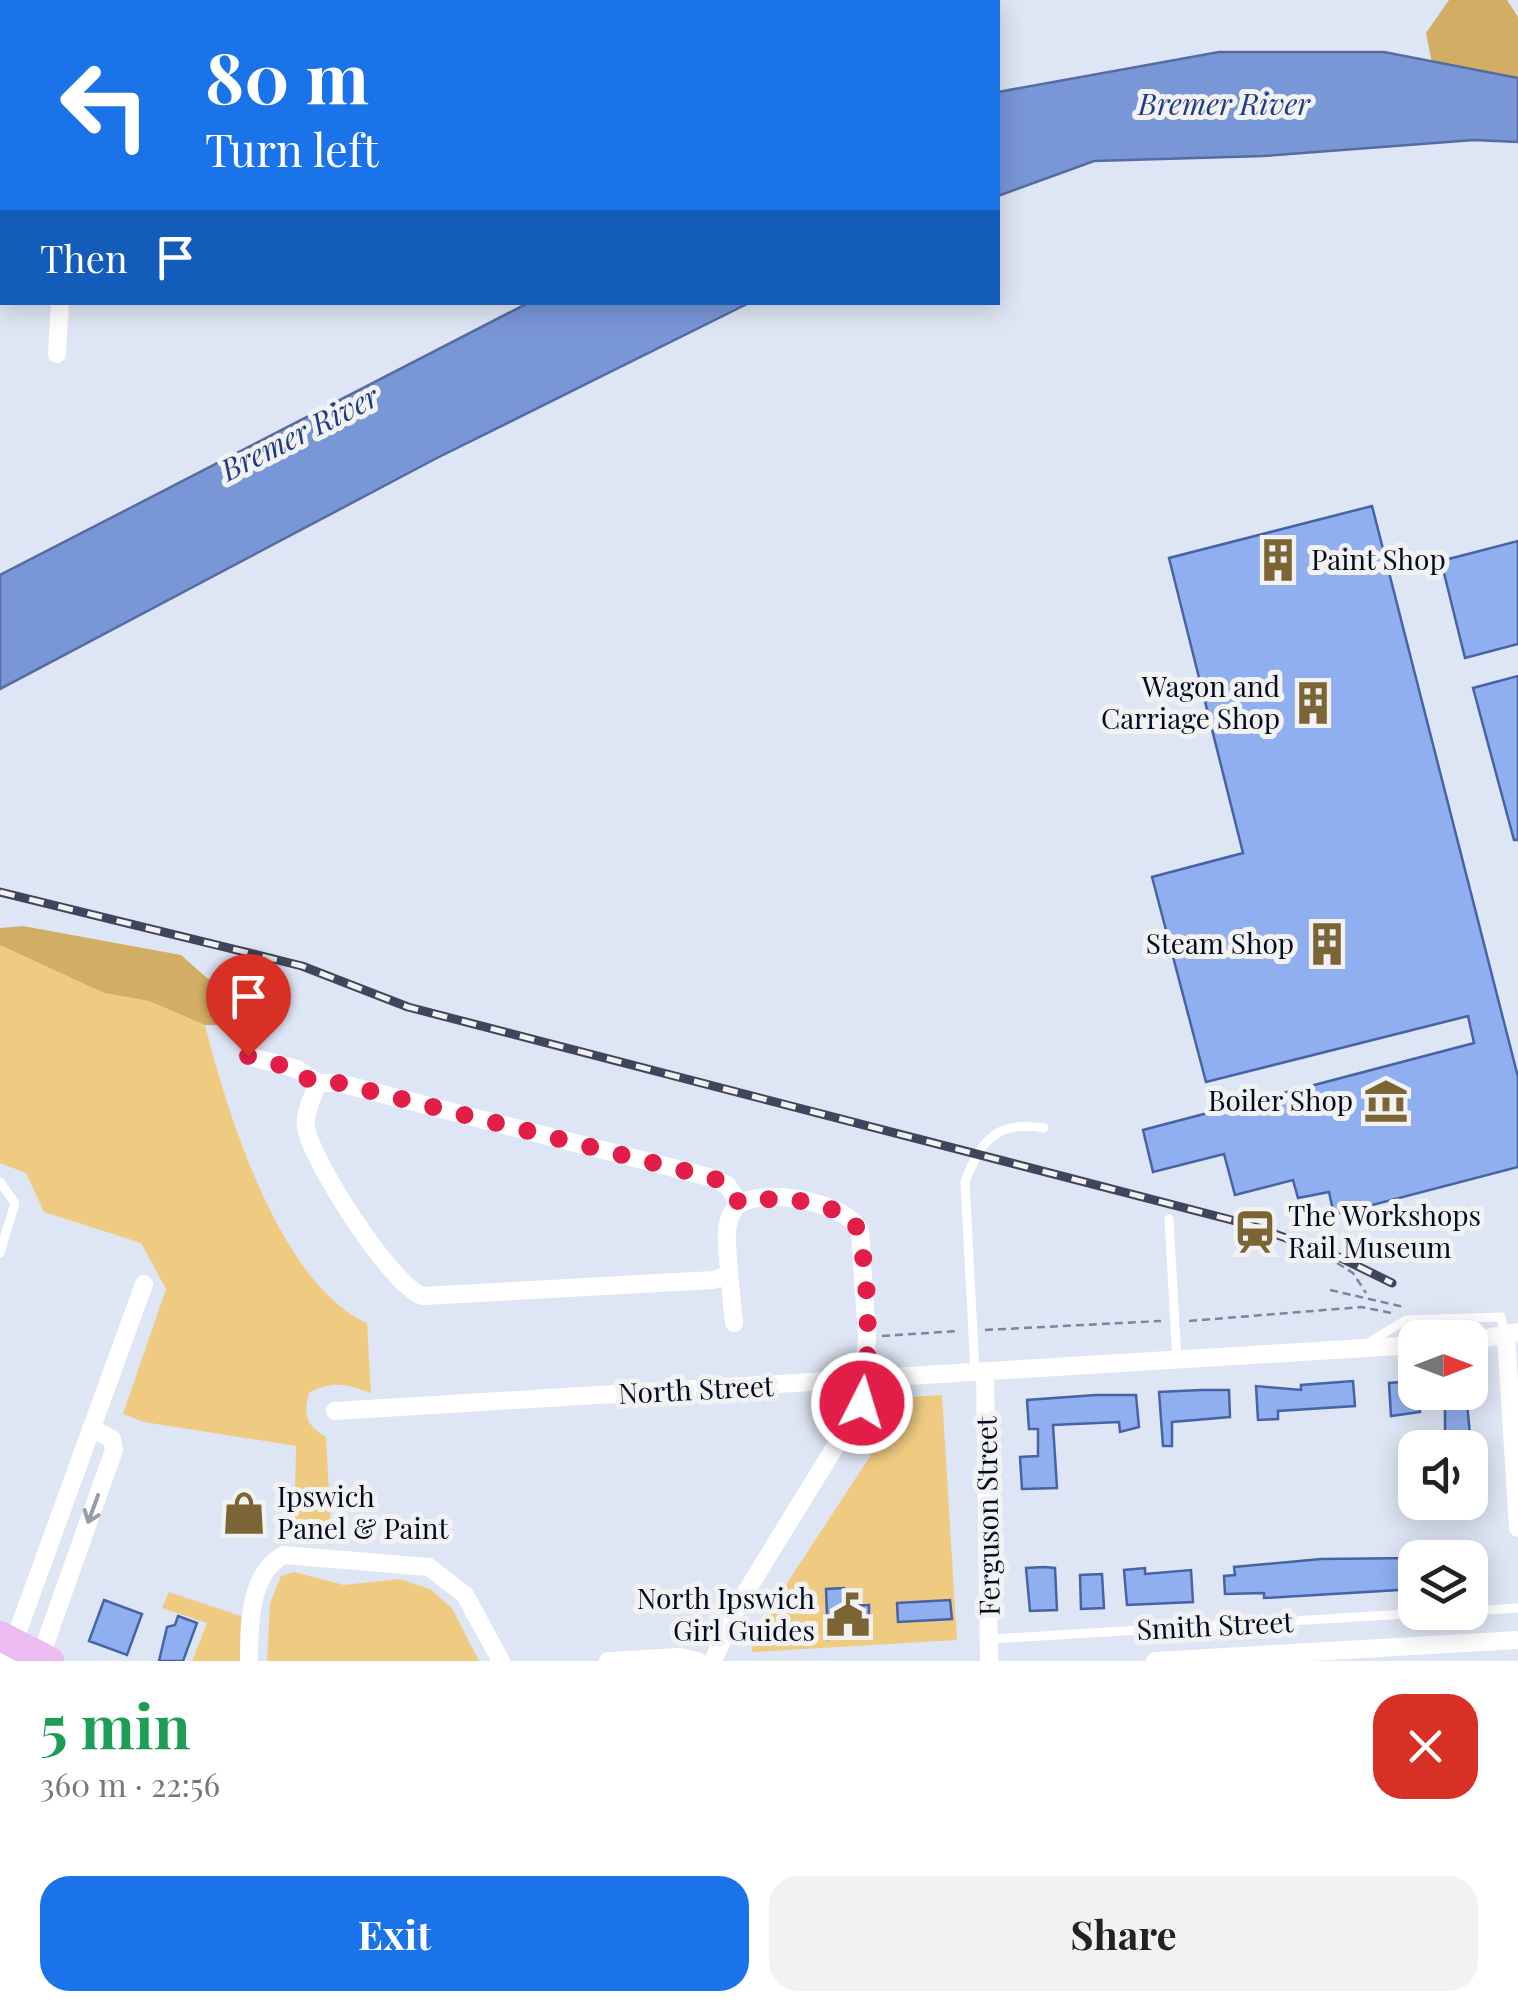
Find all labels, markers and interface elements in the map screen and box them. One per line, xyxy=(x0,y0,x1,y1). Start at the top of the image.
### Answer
text: 80 m xyxy=(205,28,369,122)
icon: left xyxy=(40,40,170,170)
water label: Bremer River xyxy=(1137,83,1311,123)
text: Turn left xyxy=(205,118,379,178)
icon: arrive xyxy=(148,230,203,285)
text: Then xyxy=(40,232,128,283)
water label: Bremer River xyxy=(212,375,386,490)
building icon: Paint Shop xyxy=(1254,536,1302,584)
place label: Paint Shop xyxy=(1311,540,1446,577)
place label: Wagon and Carriage Shop xyxy=(1101,667,1280,736)
building icon: Wagon and Carriage Shop xyxy=(1289,679,1337,727)
building icon: Steam Shop xyxy=(1303,920,1351,968)
place label: Steam Shop xyxy=(1146,924,1294,961)
pin xyxy=(206,954,291,1057)
icon: arrive xyxy=(221,969,276,1024)
museum icon: Boiler Shop xyxy=(1362,1077,1410,1125)
place label: Boiler Shop xyxy=(1208,1081,1353,1118)
place label: The Workshops Rail Museum xyxy=(1288,1196,1481,1265)
station icon: The Workshops Rail Museum xyxy=(1231,1208,1279,1256)
north arrow xyxy=(1398,1320,1488,1410)
map controls xyxy=(1398,1320,1488,1630)
position arrow xyxy=(810,1351,914,1455)
street label: North Street xyxy=(617,1366,776,1411)
street label: Ferguson Street xyxy=(966,1415,1007,1616)
button: sound xyxy=(1398,1430,1488,1520)
place label: Ipswich Panel & Paint xyxy=(277,1477,449,1546)
shop icon: Ipswich Panel & Paint xyxy=(220,1489,268,1537)
one-way arrow xyxy=(83,1492,101,1523)
button: layers xyxy=(1398,1540,1488,1630)
place label: North Ipswich Girl Guides xyxy=(637,1579,816,1648)
public building icon: North Ipswich Girl Guides xyxy=(824,1591,872,1639)
street label: Smith Street xyxy=(1136,1602,1295,1647)
text: 5 min xyxy=(40,1684,191,1764)
button: close xyxy=(1373,1694,1478,1799)
text: 360 m · 22:56 xyxy=(40,1762,220,1805)
button: Exit xyxy=(40,1876,749,1991)
button: Share xyxy=(769,1876,1478,1991)

